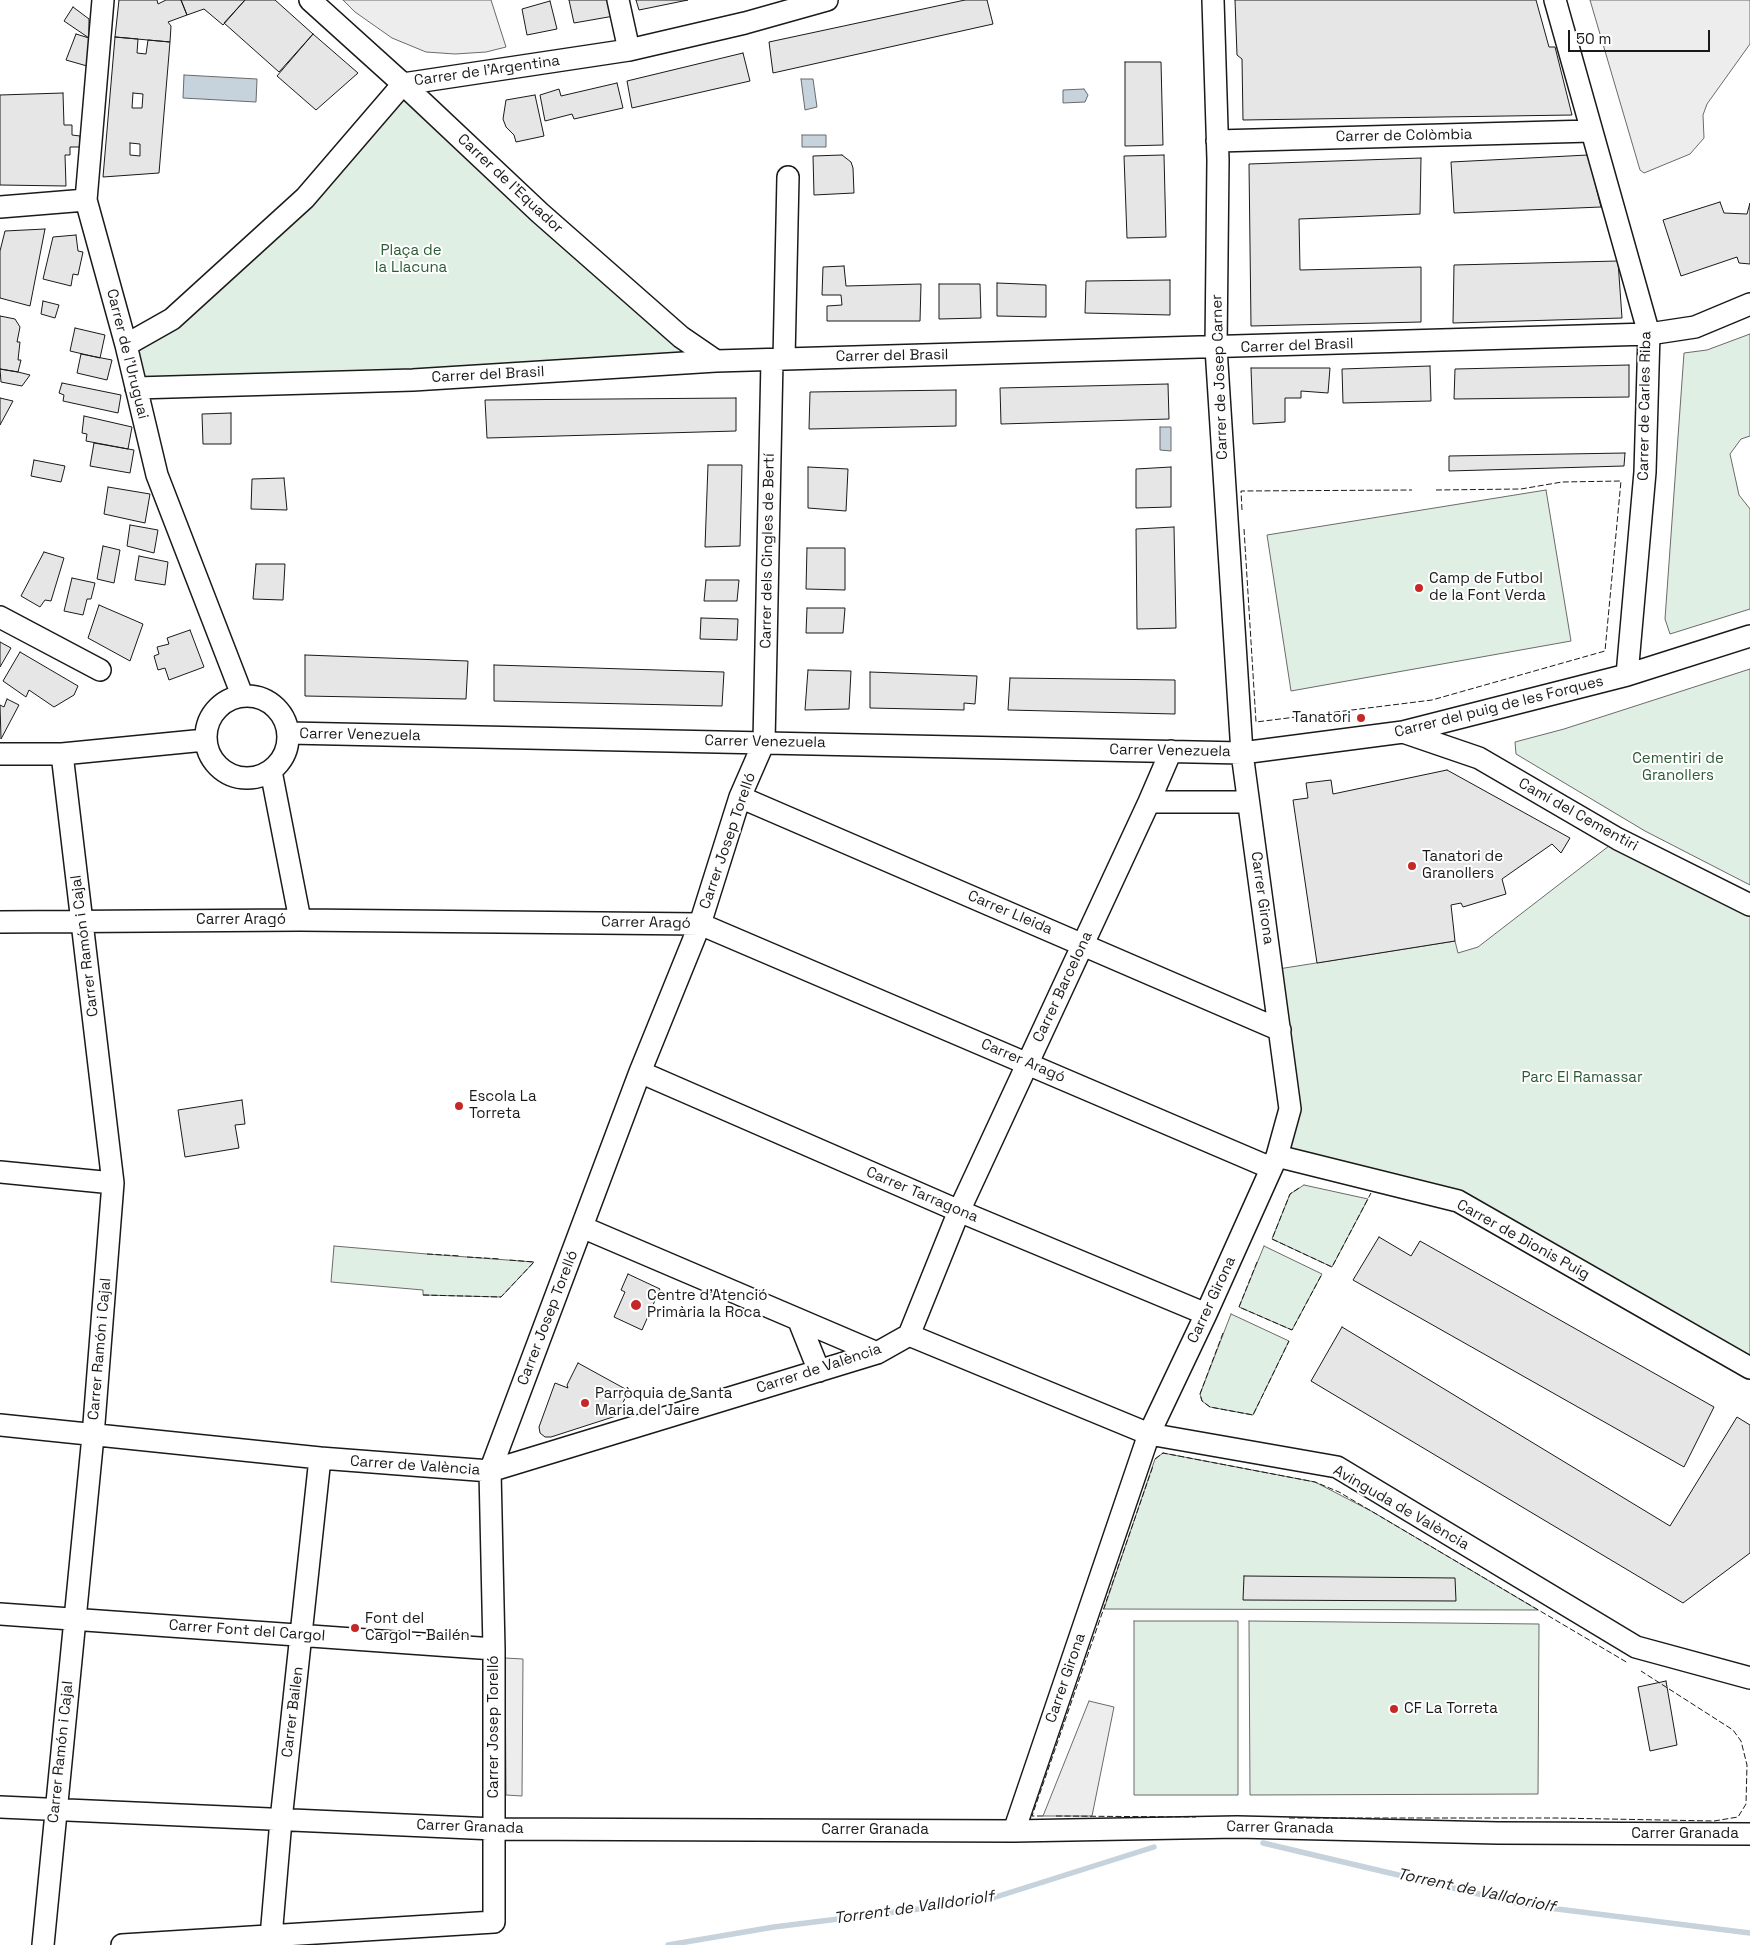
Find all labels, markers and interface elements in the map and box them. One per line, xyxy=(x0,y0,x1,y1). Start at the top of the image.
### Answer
scale bar xyxy=(1570,20,1712,52)
text: 50 m xyxy=(1576,29,1611,48)
street label: Carrer de l'Argentina xyxy=(413,52,561,90)
street label: Carrer de Colòmbia xyxy=(1335,126,1473,146)
street label: Carrer de l'Equador xyxy=(453,130,567,238)
park label: Plaça de la Llacuna xyxy=(375,242,447,277)
street label: Carrer de l'Uruguai xyxy=(102,287,152,421)
street label: Carrer de Josep Carner xyxy=(1208,294,1232,460)
street label: Carrer de Carles Riba xyxy=(1635,331,1655,481)
street label: Carrer del Brasil xyxy=(1240,335,1354,357)
street label: Carrer del Brasil xyxy=(835,346,949,366)
street label: Carrer del Brasil xyxy=(431,363,545,387)
street label: Carrer dels Cingles de Bertí xyxy=(757,453,779,649)
place label: Camp de Futbol de la Font Verda xyxy=(1429,570,1546,605)
marker: Camp de Futbol de la Font Verda xyxy=(1413,582,1425,594)
street label: Carrer del puig de les Forques xyxy=(1393,672,1605,742)
place label: Tanatori xyxy=(1292,709,1351,727)
marker: Tanatori xyxy=(1355,712,1367,724)
street label: Carrer Venezuela xyxy=(299,725,421,745)
street label: Carrer Venezuela xyxy=(704,732,826,752)
street label: Carrer Venezuela xyxy=(1109,741,1231,761)
park label: Cementiri de Granollers xyxy=(1632,750,1724,785)
street label: Carrer Josep Torelló xyxy=(696,770,760,912)
street label: Camí del Cementiri xyxy=(1515,775,1641,855)
place label: Tanatori de Granollers xyxy=(1422,848,1503,883)
street label: Carrer Girona xyxy=(1247,850,1277,946)
marker: Tanatori de Granollers xyxy=(1406,860,1418,872)
street label: Carrer Ramón i Cajal xyxy=(67,874,103,1018)
street label: Carrer Lleida xyxy=(965,887,1055,939)
street label: Carrer Aragó xyxy=(196,911,286,929)
street label: Carrer Aragó xyxy=(601,913,691,933)
street label: Carrer Barcelona xyxy=(1029,929,1097,1045)
street label: Carrer Aragó xyxy=(978,1035,1068,1087)
park label: Parc El Ramassar xyxy=(1521,1069,1643,1087)
place label: Escola La Torreta xyxy=(469,1088,537,1123)
marker: Escola La Torreta xyxy=(453,1100,465,1112)
street label: Carrer Tarragona xyxy=(863,1163,981,1227)
street label: Carrer de Dionis Puig xyxy=(1453,1196,1593,1284)
street label: Carrer Josep Torelló xyxy=(514,1248,582,1388)
street label: Carrer Girona xyxy=(1184,1254,1240,1346)
street label: Carrer Ramón i Cajal xyxy=(85,1277,115,1421)
place label: Centre d'Atenció Primària la Roca xyxy=(647,1287,767,1322)
marker: Centre d'Atenció Primària la Roca xyxy=(629,1298,643,1312)
street label: Carrer de València xyxy=(754,1340,884,1398)
place label: Parròquia de Santa Maria del Jaire xyxy=(595,1385,732,1420)
marker: Parròquia de Santa Maria del Jaire xyxy=(579,1397,591,1409)
street label: Carrer de València xyxy=(349,1452,481,1480)
street label: Avinguda de València xyxy=(1330,1462,1472,1554)
place label: Font del Cargol - Bailén xyxy=(365,1610,470,1645)
street label: Carrer Font del Cargol xyxy=(168,1617,326,1645)
marker: Font del Cargol - Bailén xyxy=(349,1622,361,1634)
street label: Carrer Girona xyxy=(1042,1631,1090,1725)
street label: Carrer Josep Torelló xyxy=(485,1655,503,1799)
street label: Carrer Bailen xyxy=(278,1665,308,1759)
street label: Carrer Ramón i Cajal xyxy=(45,1680,77,1824)
place label: CF La Torreta xyxy=(1404,1700,1498,1718)
marker: CF La Torreta xyxy=(1388,1703,1400,1715)
street label: Carrer Granada xyxy=(416,1816,524,1838)
street label: Carrer Granada xyxy=(1226,1818,1334,1838)
street label: Carrer Granada xyxy=(821,1821,929,1839)
street label: Carrer Granada xyxy=(1631,1825,1739,1843)
water label: Torrent de Valldoriolf xyxy=(1395,1865,1557,1917)
water label: Torrent de Valldoriolf xyxy=(833,1887,995,1929)

